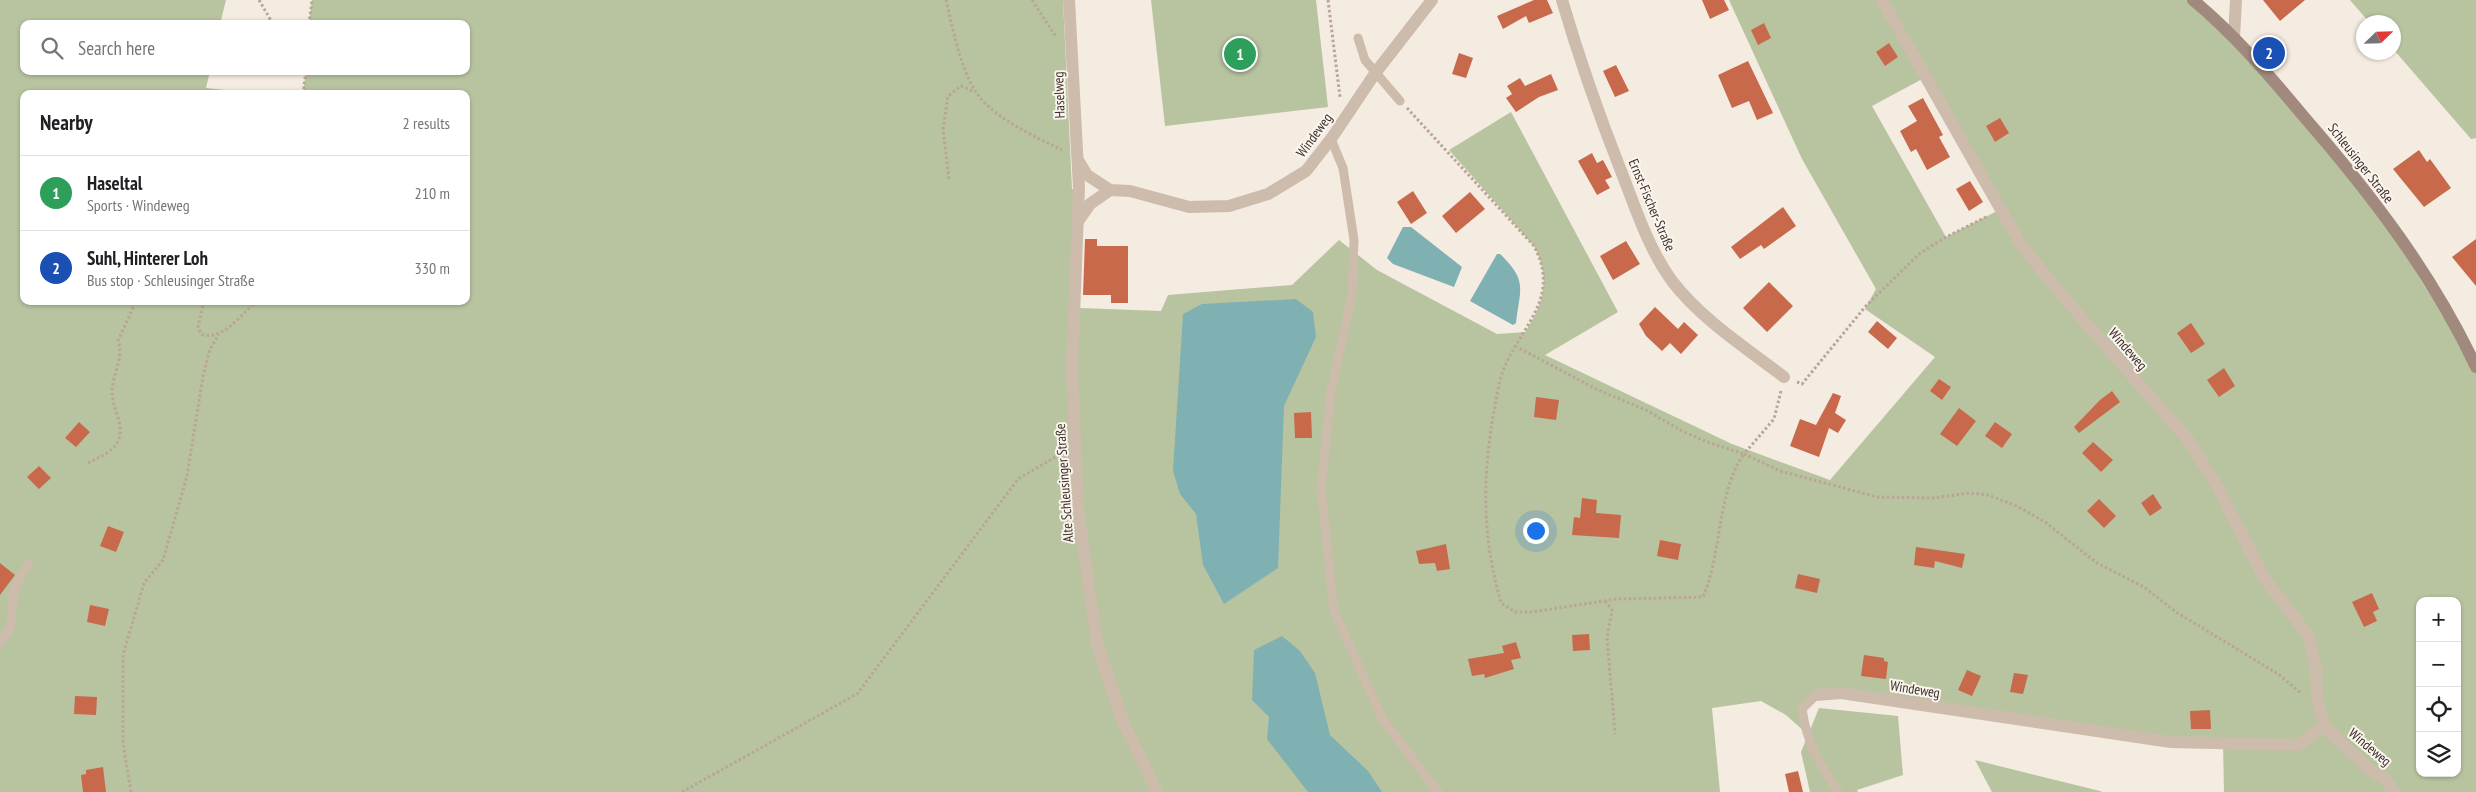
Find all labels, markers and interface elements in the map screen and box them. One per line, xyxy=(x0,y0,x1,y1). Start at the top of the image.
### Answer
north arrow xyxy=(2356,15,2401,60)
search box xyxy=(20,20,470,75)
icon: search xyxy=(38,34,66,62)
pin: 2 xyxy=(2253,34,2285,72)
pin: 1 xyxy=(1224,35,1256,73)
text: Search here xyxy=(78,36,155,60)
street label: Haselweg xyxy=(1049,71,1069,119)
text: Nearby xyxy=(40,109,93,136)
street label: Windeweg xyxy=(1292,109,1336,161)
text: 2 results xyxy=(403,113,450,133)
street label: Schleusinger Straße xyxy=(2324,119,2398,207)
street label: Ernst-Fischer-Straße xyxy=(1624,156,1680,254)
text: Haseltal xyxy=(87,171,142,195)
text: 1 xyxy=(52,183,60,203)
text: 210 m xyxy=(415,183,450,203)
text: Sports · Windeweg xyxy=(87,195,190,215)
text: Suhl, Hinterer Loh xyxy=(87,246,208,270)
text: 2 xyxy=(52,258,60,278)
text: 330 m xyxy=(415,258,450,278)
text: Bus stop · Schleusinger Straße xyxy=(87,270,255,290)
street label: Windeweg xyxy=(2105,324,2151,374)
street label: Alte Schleusinger Straße xyxy=(1051,423,1077,543)
your location xyxy=(1523,518,1549,544)
map controls xyxy=(2416,597,2461,777)
button: + xyxy=(2416,597,2461,642)
button: − xyxy=(2416,642,2461,687)
street label: Windeweg xyxy=(1889,676,1941,702)
button: locate xyxy=(2416,687,2461,732)
street label: Windeweg xyxy=(2345,724,2395,770)
button: layers xyxy=(2416,732,2461,777)

